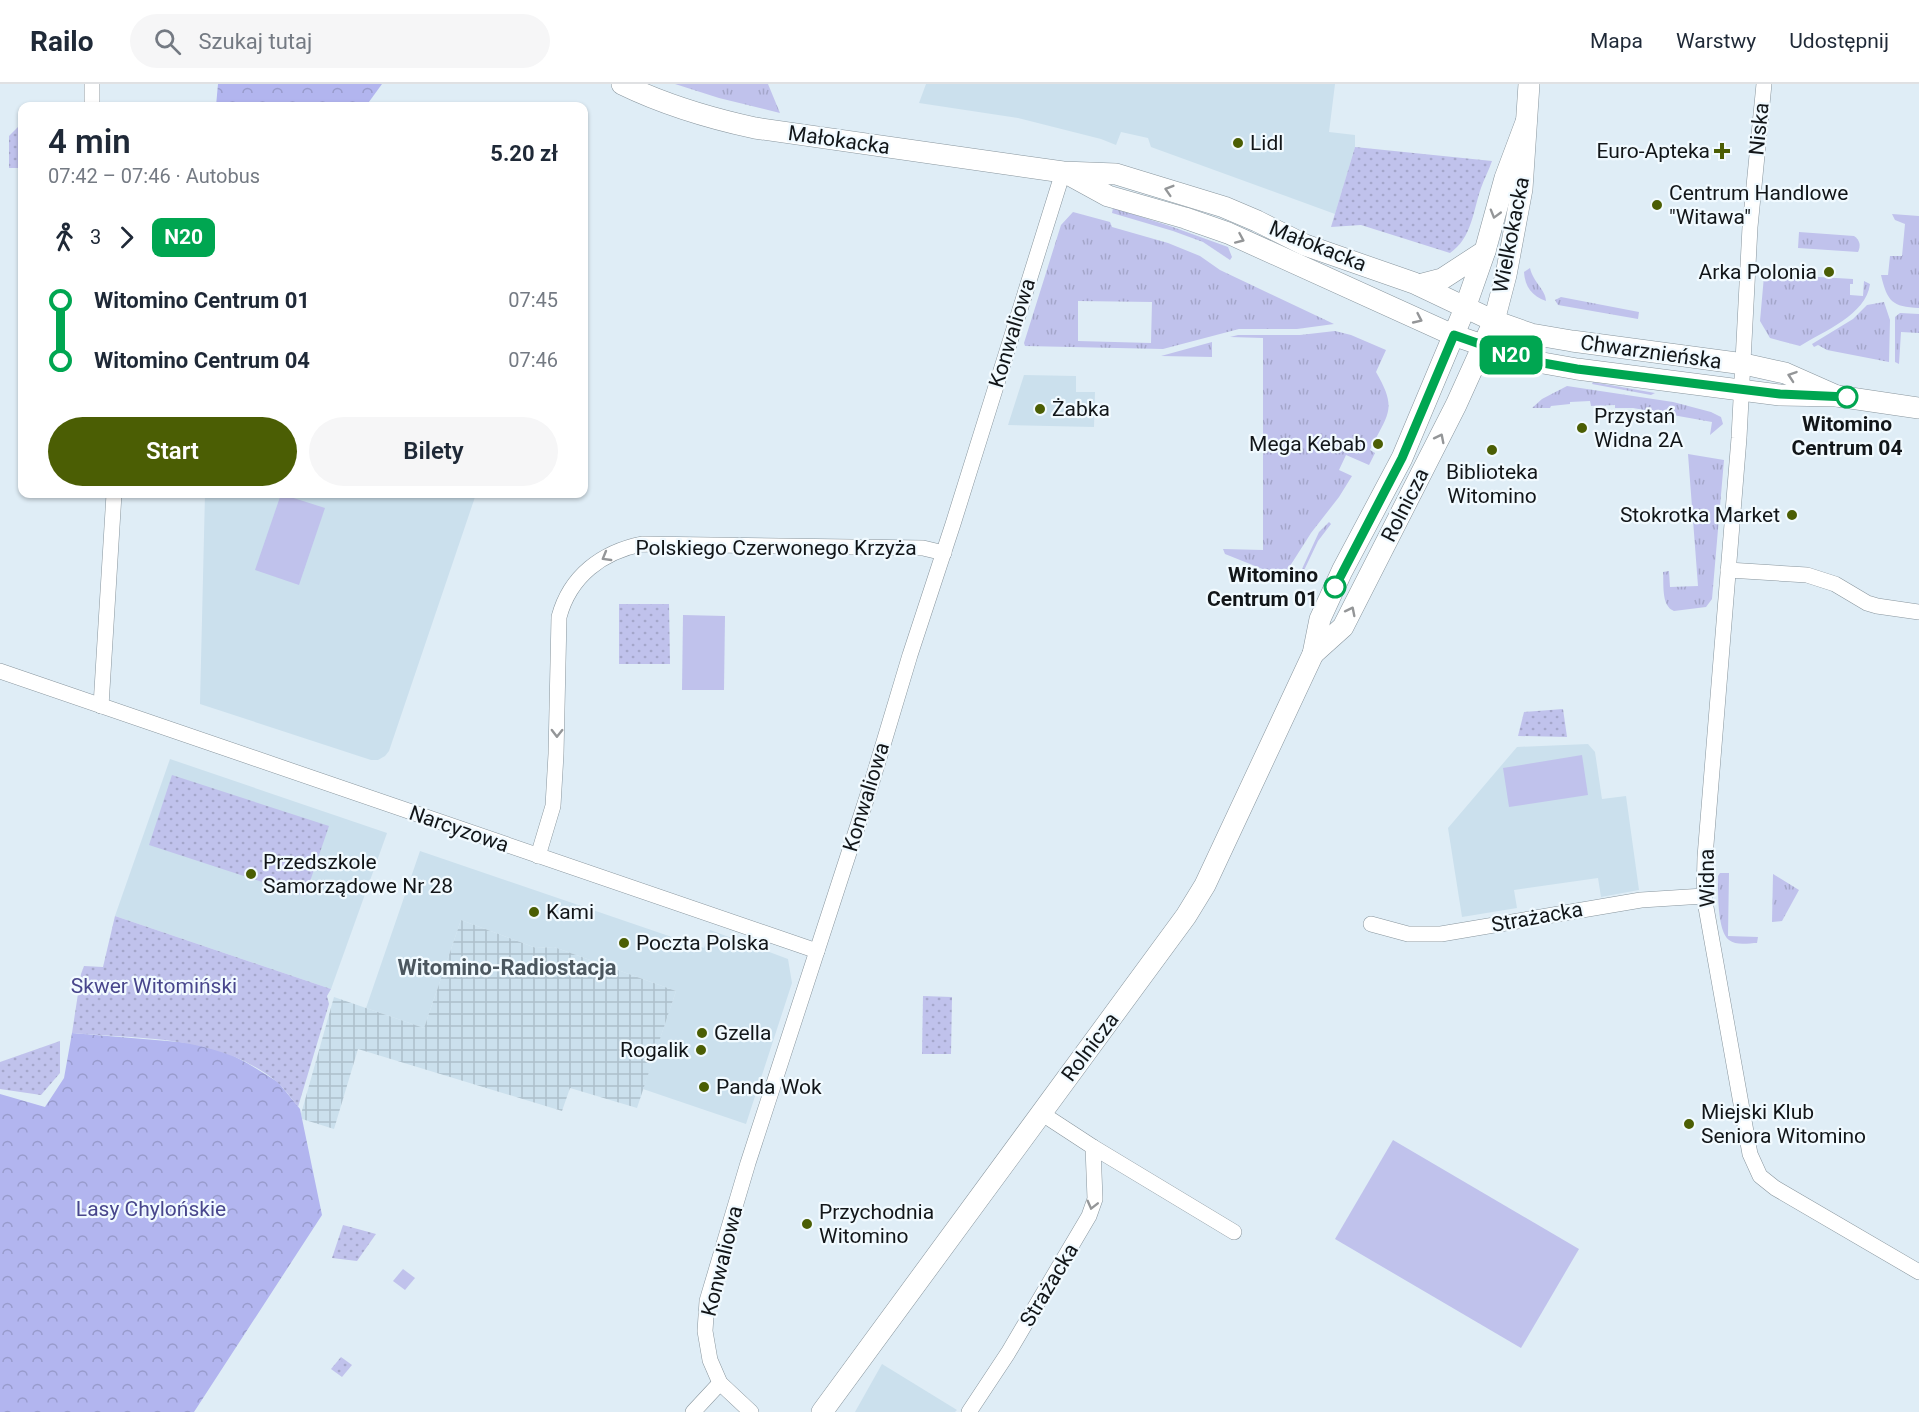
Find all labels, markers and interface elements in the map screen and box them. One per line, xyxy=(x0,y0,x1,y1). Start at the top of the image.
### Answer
search box xyxy=(130,14,550,68)
text: Railo xyxy=(30,25,94,58)
icon: search xyxy=(151,25,184,58)
text: Szukaj tutaj xyxy=(199,29,312,54)
text: Mapa xyxy=(1590,29,1643,53)
text: Warstwy xyxy=(1676,29,1756,53)
text: Udostępnij xyxy=(1789,29,1889,53)
street label: Niska xyxy=(1744,101,1774,157)
street label: Małokacka xyxy=(787,121,891,159)
text: 4 min xyxy=(48,122,131,161)
place label: Lidl xyxy=(1250,131,1283,155)
marker: Lidl xyxy=(1231,136,1245,150)
place label: Euro-Apteka xyxy=(1596,139,1710,163)
text: 5.20 zł xyxy=(490,141,558,166)
marker: Euro-Apteka xyxy=(1715,144,1729,158)
text: 07:42 – 07:46 · Autobus xyxy=(48,164,260,188)
street label: Wielkokacka xyxy=(1488,175,1534,295)
place label: Centrum Handlowe "Witawa" xyxy=(1669,181,1848,229)
one-way arrow xyxy=(1164,185,1175,197)
marker: Centrum Handlowe "Witawa" xyxy=(1650,198,1664,212)
one-way arrow xyxy=(1490,209,1502,219)
street label: Małokacka xyxy=(1266,216,1370,276)
icon: walk xyxy=(48,221,81,254)
icon: forward xyxy=(110,221,143,254)
text: 3 xyxy=(90,225,101,249)
text: N20 xyxy=(164,225,203,249)
one-way arrow xyxy=(1234,231,1245,243)
place label: Arka Polonia xyxy=(1699,260,1817,284)
marker: Arka Polonia xyxy=(1822,265,1836,279)
street label: Konwaliowa xyxy=(984,275,1040,391)
text: Witomino Centrum 01 xyxy=(94,288,310,313)
text: 07:45 xyxy=(508,288,558,312)
one-way arrow xyxy=(1412,311,1423,323)
street label: Chwarznieńska xyxy=(1579,330,1723,374)
line badge: N20 xyxy=(1476,336,1546,374)
text: N20 xyxy=(1492,343,1530,367)
text: Witomino Centrum 04 xyxy=(94,348,310,373)
text: 07:46 xyxy=(508,348,558,372)
one-way arrow xyxy=(1787,370,1798,383)
marker: Witomino Centrum 04 xyxy=(1836,386,1858,408)
place label: Żabka xyxy=(1052,397,1110,421)
marker: Żabka xyxy=(1033,402,1047,416)
place label: Przystań Widna 2A xyxy=(1594,404,1684,452)
place label: Witomino Centrum 04 xyxy=(1792,412,1902,460)
button: Start xyxy=(48,417,297,486)
button: Bilety xyxy=(309,417,558,486)
marker: Przystań Widna 2A xyxy=(1575,421,1589,435)
place label: Mega Kebab xyxy=(1249,432,1366,456)
one-way arrow xyxy=(1433,433,1444,444)
marker: Mega Kebab xyxy=(1371,437,1385,451)
marker: Biblioteka Witomino xyxy=(1485,443,1499,457)
place label: Biblioteka Witomino xyxy=(1446,460,1538,508)
street label: Rolnicza xyxy=(1376,464,1434,546)
place label: Stokrotka Market xyxy=(1620,503,1780,527)
marker: Stokrotka Market xyxy=(1785,508,1799,522)
street label: Polskiego Czerwonego Krzyża xyxy=(635,536,917,560)
one-way arrow xyxy=(602,550,612,561)
place label: Witomino Centrum 01 xyxy=(1207,563,1318,611)
marker: Witomino Centrum 01 xyxy=(1324,576,1346,598)
one-way arrow xyxy=(1344,607,1355,618)
one-way arrow xyxy=(551,728,563,737)
street label: Konwaliowa xyxy=(838,739,894,855)
street label: Narcyzowa xyxy=(406,801,512,857)
street label: Widna xyxy=(1694,848,1720,908)
place label: Przedszkole Samorządowe Nr 28 xyxy=(263,850,453,898)
marker: Przedszkole Samorządowe Nr 28 xyxy=(244,867,258,881)
street label: Strażacka xyxy=(1489,897,1585,937)
place label: Kami xyxy=(546,900,594,924)
marker: Kami xyxy=(527,905,541,919)
place label: Poczta Polska xyxy=(636,931,769,955)
marker: Poczta Polska xyxy=(617,936,631,950)
district label: Witomino-Radiostacja xyxy=(398,955,617,980)
park label: Skwer Witomiński xyxy=(71,974,237,998)
street label: Rolnicza xyxy=(1056,1008,1124,1086)
place label: Gzella xyxy=(714,1021,771,1045)
marker: Gzella xyxy=(695,1026,709,1040)
place label: Rogalik xyxy=(620,1038,689,1062)
marker: Rogalik xyxy=(694,1043,708,1057)
place label: Panda Wok xyxy=(716,1075,822,1099)
marker: Panda Wok xyxy=(697,1080,711,1094)
place label: Miejski Klub Seniora Witomino xyxy=(1701,1100,1866,1148)
marker: Miejski Klub Seniora Witomino xyxy=(1682,1117,1696,1131)
park label: Lasy Chylońskie xyxy=(76,1197,226,1221)
place label: Przychodnia Witomino xyxy=(819,1200,934,1248)
one-way arrow xyxy=(1087,1200,1100,1210)
street label: Konwaliowa xyxy=(697,1203,747,1319)
marker: Przychodnia Witomino xyxy=(800,1217,814,1231)
street label: Strażacka xyxy=(1015,1239,1083,1331)

